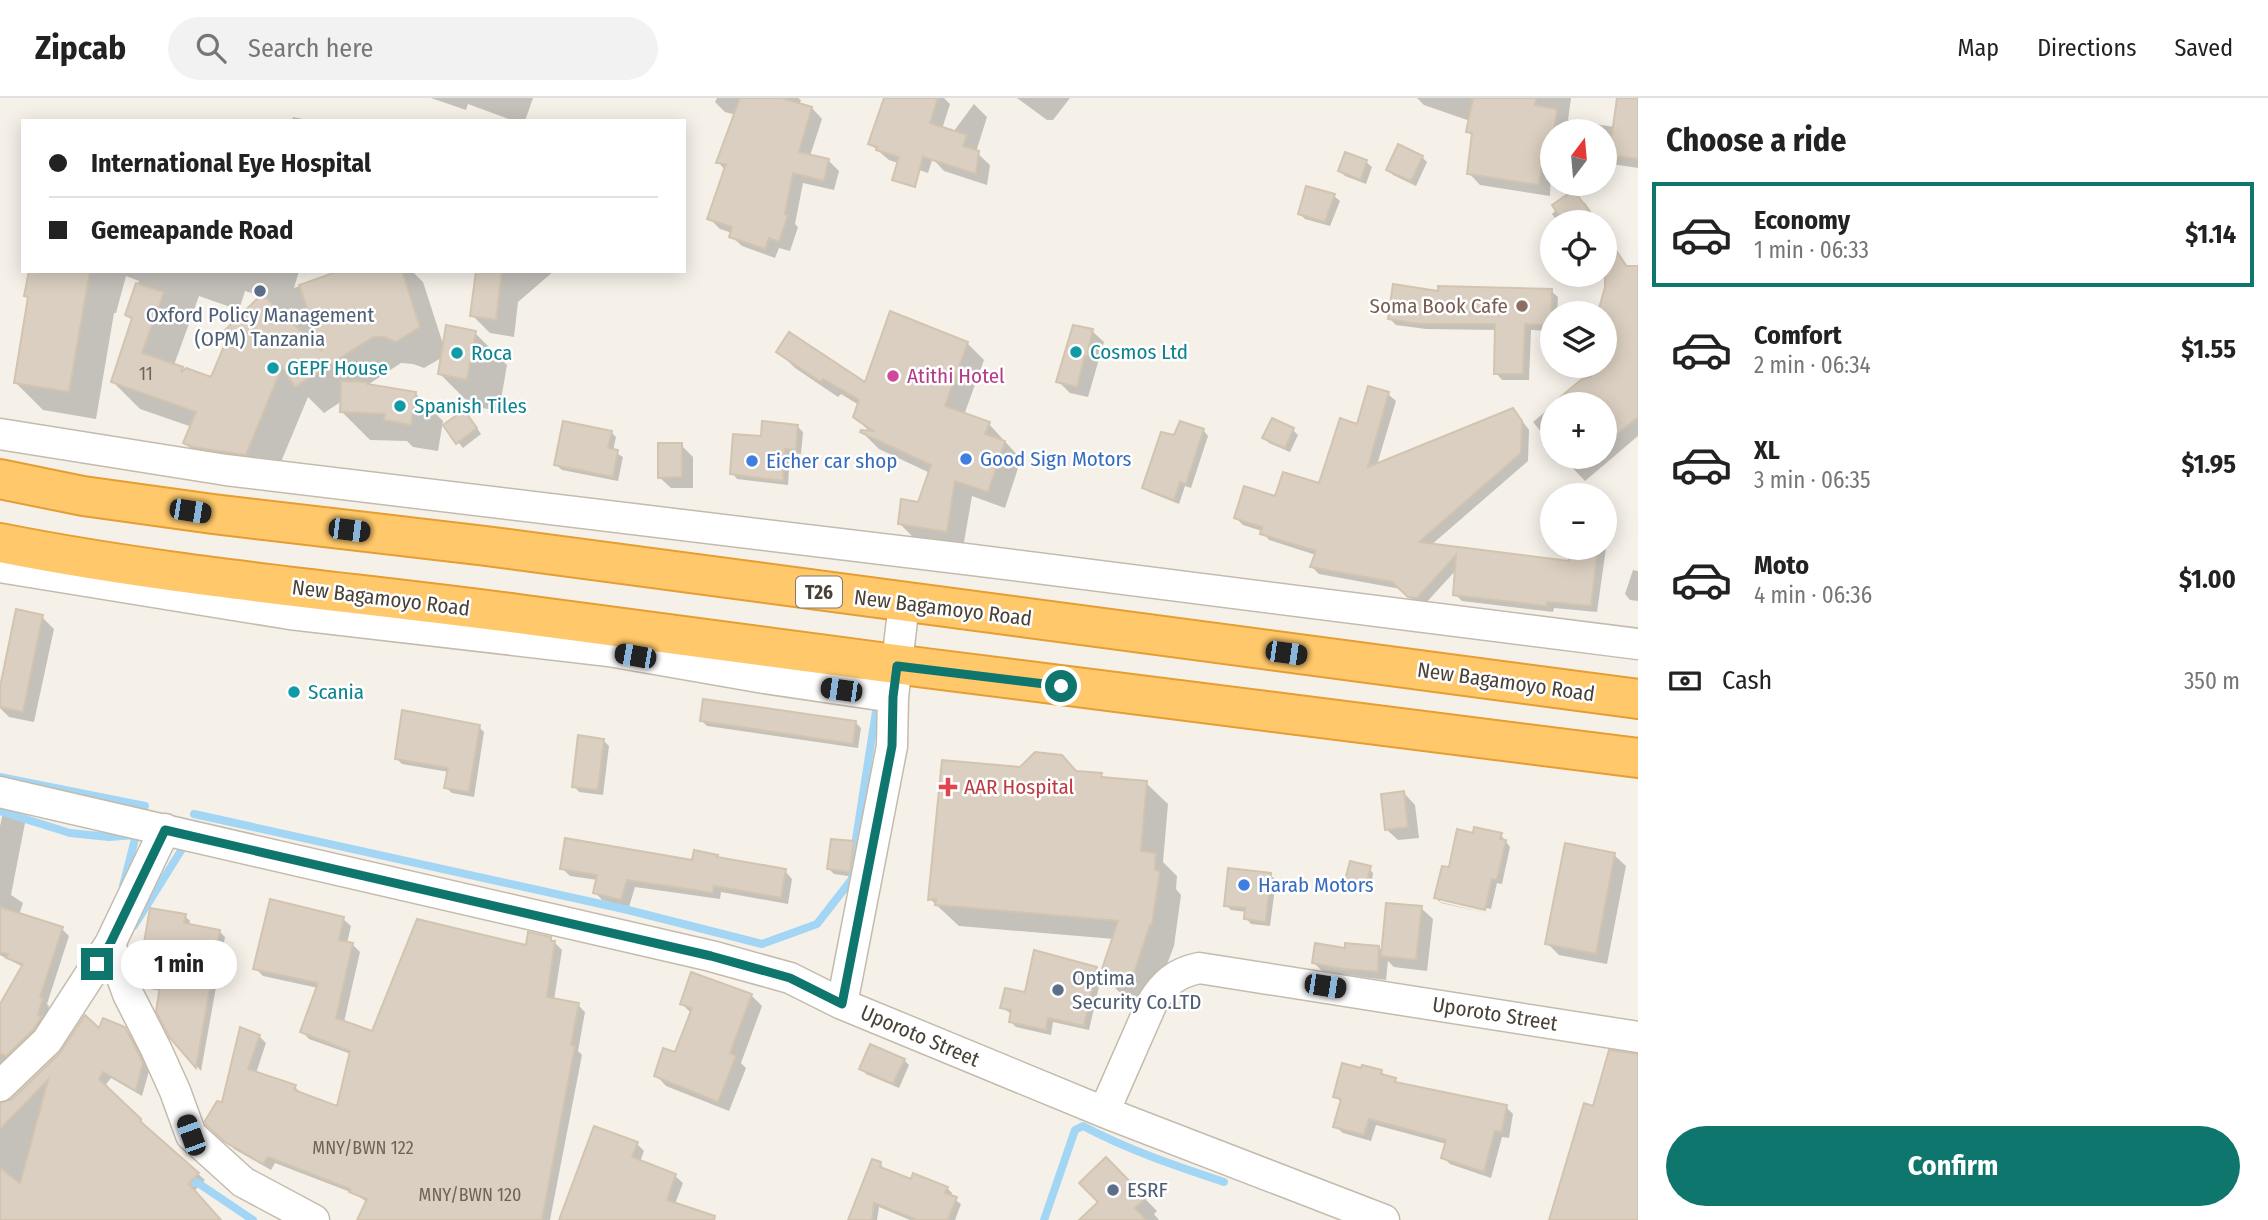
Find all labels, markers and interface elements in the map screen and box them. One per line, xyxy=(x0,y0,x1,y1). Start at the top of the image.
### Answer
search box xyxy=(168,17,658,80)
text: Zipcab xyxy=(35,28,126,68)
icon: search xyxy=(192,29,230,67)
text: Search here xyxy=(248,33,373,64)
text: Map xyxy=(1958,34,1999,62)
text: Directions xyxy=(2037,34,2136,62)
text: Saved xyxy=(2174,34,2233,62)
north arrow xyxy=(1540,119,1617,196)
map controls xyxy=(1540,119,1617,560)
text: Choose a ride xyxy=(1666,121,1847,159)
text: International Eye Hospital xyxy=(91,148,371,179)
icon: car xyxy=(1670,203,1733,266)
text: Economy xyxy=(1754,205,1850,236)
button: locate xyxy=(1540,210,1617,287)
text: Gemeapande Road xyxy=(91,215,293,246)
text: $1.14 xyxy=(2185,219,2236,250)
text: 1 min · 06:33 xyxy=(1754,236,1869,264)
marker: Oxford Policy Management (OPM) Tanzania xyxy=(252,283,268,299)
place label: Soma Book Cafe xyxy=(1370,293,1508,319)
marker: Soma Book Cafe xyxy=(1514,298,1530,314)
button: layers xyxy=(1540,301,1617,378)
place label: Oxford Policy Management (OPM) Tanzania xyxy=(146,302,374,352)
icon: car xyxy=(1670,318,1733,381)
text: Comfort xyxy=(1754,320,1842,351)
text: $1.55 xyxy=(2181,334,2236,365)
place label: Cosmos Ltd xyxy=(1090,339,1188,365)
place label: Roca xyxy=(471,340,512,366)
marker: Cosmos Ltd xyxy=(1068,344,1084,360)
marker: Roca xyxy=(449,345,465,361)
text: 2 min · 06:34 xyxy=(1754,351,1871,379)
place label: GEPF House xyxy=(287,355,388,381)
marker: GEPF House xyxy=(265,360,281,376)
house number: 11 xyxy=(139,363,153,385)
place label: Atithi Hotel xyxy=(907,363,1005,389)
marker: Atithi Hotel xyxy=(885,368,901,384)
button: + xyxy=(1540,392,1617,469)
place label: Spanish Tiles xyxy=(414,393,527,419)
marker: Spanish Tiles xyxy=(392,398,408,414)
icon: car xyxy=(1670,433,1733,496)
text: XL xyxy=(1754,435,1780,466)
place label: Good Sign Motors xyxy=(980,446,1132,472)
place label: Eicher car shop xyxy=(766,448,897,474)
text: $1.95 xyxy=(2181,449,2236,480)
marker: Good Sign Motors xyxy=(958,451,974,467)
marker: Eicher car shop xyxy=(744,453,760,469)
text: 3 min · 06:35 xyxy=(1754,466,1870,494)
button: − xyxy=(1540,483,1617,560)
car xyxy=(168,497,213,525)
car xyxy=(327,517,372,543)
icon: car xyxy=(1670,548,1733,611)
text: Moto xyxy=(1754,550,1809,581)
text: $1.00 xyxy=(2179,564,2236,595)
street label: New Bagamoyo Road xyxy=(291,574,471,622)
road number: T26 xyxy=(796,576,842,607)
text: 4 min · 06:36 xyxy=(1754,581,1872,609)
street label: New Bagamoyo Road xyxy=(853,584,1033,632)
car xyxy=(1264,640,1309,666)
car xyxy=(613,642,658,670)
street label: New Bagamoyo Road xyxy=(1416,657,1596,707)
icon: cash xyxy=(1666,662,1704,700)
text: Cash xyxy=(1722,665,1772,696)
text: 350 m xyxy=(2184,667,2240,695)
route start xyxy=(1045,670,1077,702)
car xyxy=(819,677,864,703)
place label: Scania xyxy=(308,679,364,705)
marker: Scania xyxy=(286,684,302,700)
place label: AAR Hospital xyxy=(964,774,1074,800)
marker: AAR Hospital xyxy=(938,777,958,797)
place label: Harab Motors xyxy=(1258,872,1374,898)
marker: Harab Motors xyxy=(1236,877,1252,893)
callout: 1 min xyxy=(122,940,237,988)
route end xyxy=(81,948,113,980)
text: 1 min xyxy=(154,950,204,978)
place label: Optima Security Co.LTD xyxy=(1072,965,1201,1015)
car xyxy=(1303,972,1348,1000)
marker: Optima Security Co.LTD xyxy=(1050,982,1066,998)
street label: Uporoto Street xyxy=(1430,991,1560,1037)
street label: Uporoto Street xyxy=(857,999,983,1073)
car xyxy=(174,1112,209,1158)
button: Confirm xyxy=(1666,1126,2240,1206)
house number: MNY/BWN 122 xyxy=(312,1137,414,1159)
place label: ESRF xyxy=(1127,1177,1168,1203)
marker: ESRF xyxy=(1105,1182,1121,1198)
house number: MNY/BWN 120 xyxy=(419,1184,521,1206)

